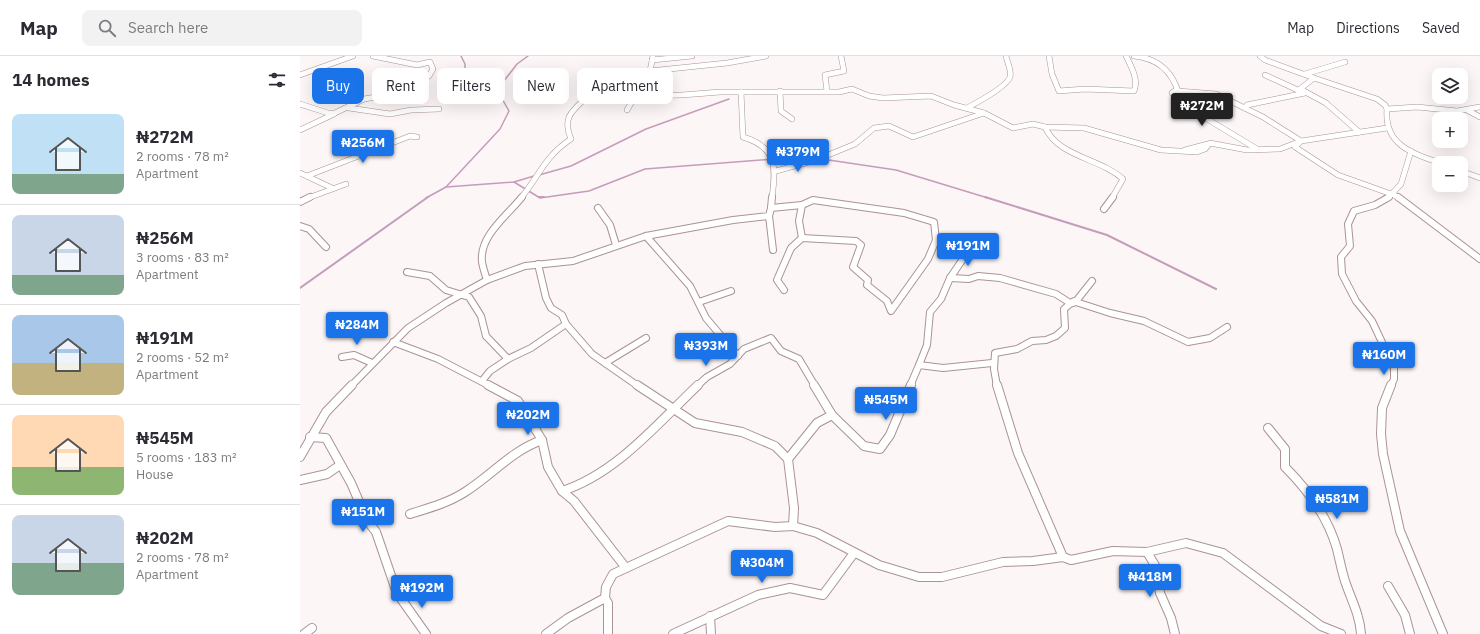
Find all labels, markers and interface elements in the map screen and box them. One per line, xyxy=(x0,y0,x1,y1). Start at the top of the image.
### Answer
search box xyxy=(82,10,362,46)
text: Map xyxy=(20,16,58,40)
icon: search xyxy=(96,17,118,39)
text: Search here xyxy=(128,18,208,37)
text: Map xyxy=(1287,19,1314,37)
text: Directions xyxy=(1336,19,1400,37)
text: Saved xyxy=(1422,19,1460,37)
chip: Buy xyxy=(312,68,364,104)
chip: Rent xyxy=(372,68,429,104)
chip: Filters xyxy=(437,68,505,104)
chip: New xyxy=(513,68,569,104)
chip: Apartment xyxy=(577,68,673,104)
map controls xyxy=(1432,68,1468,192)
button: layers xyxy=(1432,68,1468,104)
text: 14 homes xyxy=(12,69,89,91)
icon: filters xyxy=(266,69,288,91)
pin: ₦272M xyxy=(1174,93,1230,127)
text: ₦272M xyxy=(1180,97,1224,114)
button: + xyxy=(1432,112,1468,148)
text: ₦272M xyxy=(136,126,194,148)
icon: home xyxy=(44,130,92,178)
pin: ₦256M xyxy=(335,130,391,164)
text: ₦256M xyxy=(341,134,385,151)
pin: ₦379M xyxy=(770,139,826,173)
text: ₦379M xyxy=(776,143,820,160)
text: 2 rooms · 78 m² xyxy=(136,148,229,165)
button: − xyxy=(1432,156,1468,192)
text: Apartment xyxy=(136,165,199,182)
text: ₦256M xyxy=(136,227,194,249)
icon: home xyxy=(44,231,92,279)
pin: ₦191M xyxy=(940,233,996,267)
text: ₦191M xyxy=(946,237,990,254)
text: 3 rooms · 83 m² xyxy=(136,249,229,266)
text: Apartment xyxy=(136,266,199,283)
pin: ₦284M xyxy=(329,312,385,346)
text: ₦284M xyxy=(335,316,379,333)
text: ₦191M xyxy=(136,327,194,349)
icon: home xyxy=(44,331,92,379)
pin: ₦393M xyxy=(678,333,734,367)
text: ₦393M xyxy=(684,337,728,354)
pin: ₦160M xyxy=(1356,342,1412,376)
text: ₦160M xyxy=(1362,346,1406,363)
text: 2 rooms · 52 m² xyxy=(136,349,229,366)
text: Apartment xyxy=(136,366,199,383)
pin: ₦545M xyxy=(858,387,914,421)
text: ₦545M xyxy=(864,391,908,408)
pin: ₦202M xyxy=(500,402,556,436)
text: ₦202M xyxy=(506,406,550,423)
text: ₦545M xyxy=(136,427,194,449)
icon: home xyxy=(44,431,92,479)
text: 5 rooms · 183 m² xyxy=(136,449,237,466)
text: House xyxy=(136,466,173,483)
pin: ₦581M xyxy=(1309,486,1365,520)
text: ₦581M xyxy=(1315,490,1359,507)
pin: ₦151M xyxy=(335,499,391,533)
text: ₦151M xyxy=(341,503,385,520)
text: ₦202M xyxy=(136,527,194,549)
icon: home xyxy=(44,531,92,579)
text: 2 rooms · 78 m² xyxy=(136,549,229,566)
pin: ₦304M xyxy=(734,550,790,584)
text: ₦304M xyxy=(740,554,784,571)
pin: ₦418M xyxy=(1122,564,1178,598)
text: Apartment xyxy=(136,566,199,583)
text: ₦418M xyxy=(1128,568,1172,585)
pin: ₦192M xyxy=(394,575,450,609)
text: ₦192M xyxy=(400,579,444,596)

